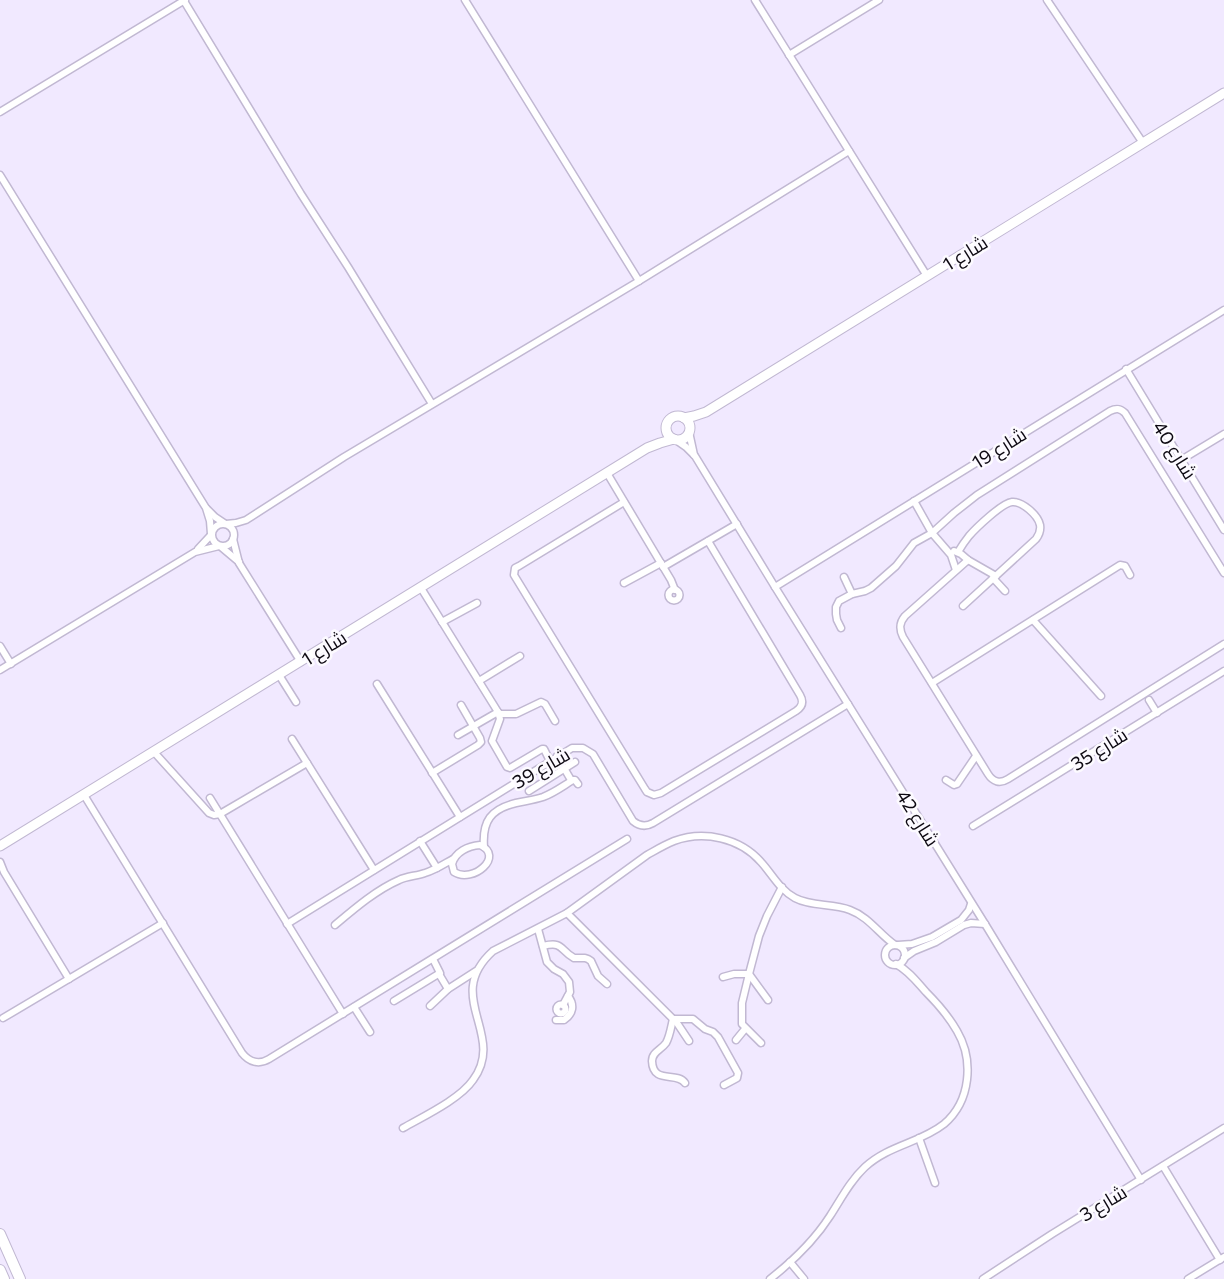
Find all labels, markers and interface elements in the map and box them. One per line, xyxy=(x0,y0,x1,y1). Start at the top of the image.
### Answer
street label: شارع 1 xyxy=(938,230,993,278)
street label: شارع 40 xyxy=(1146,416,1202,485)
street label: شارع 19 xyxy=(967,422,1032,476)
street label: شارع 1 xyxy=(297,625,352,673)
street label: شارع 35 xyxy=(1066,722,1133,777)
street label: شارع 39 xyxy=(508,742,575,796)
street label: شارع 42 xyxy=(890,785,945,852)
street label: شارع 3 xyxy=(1075,1180,1132,1228)

